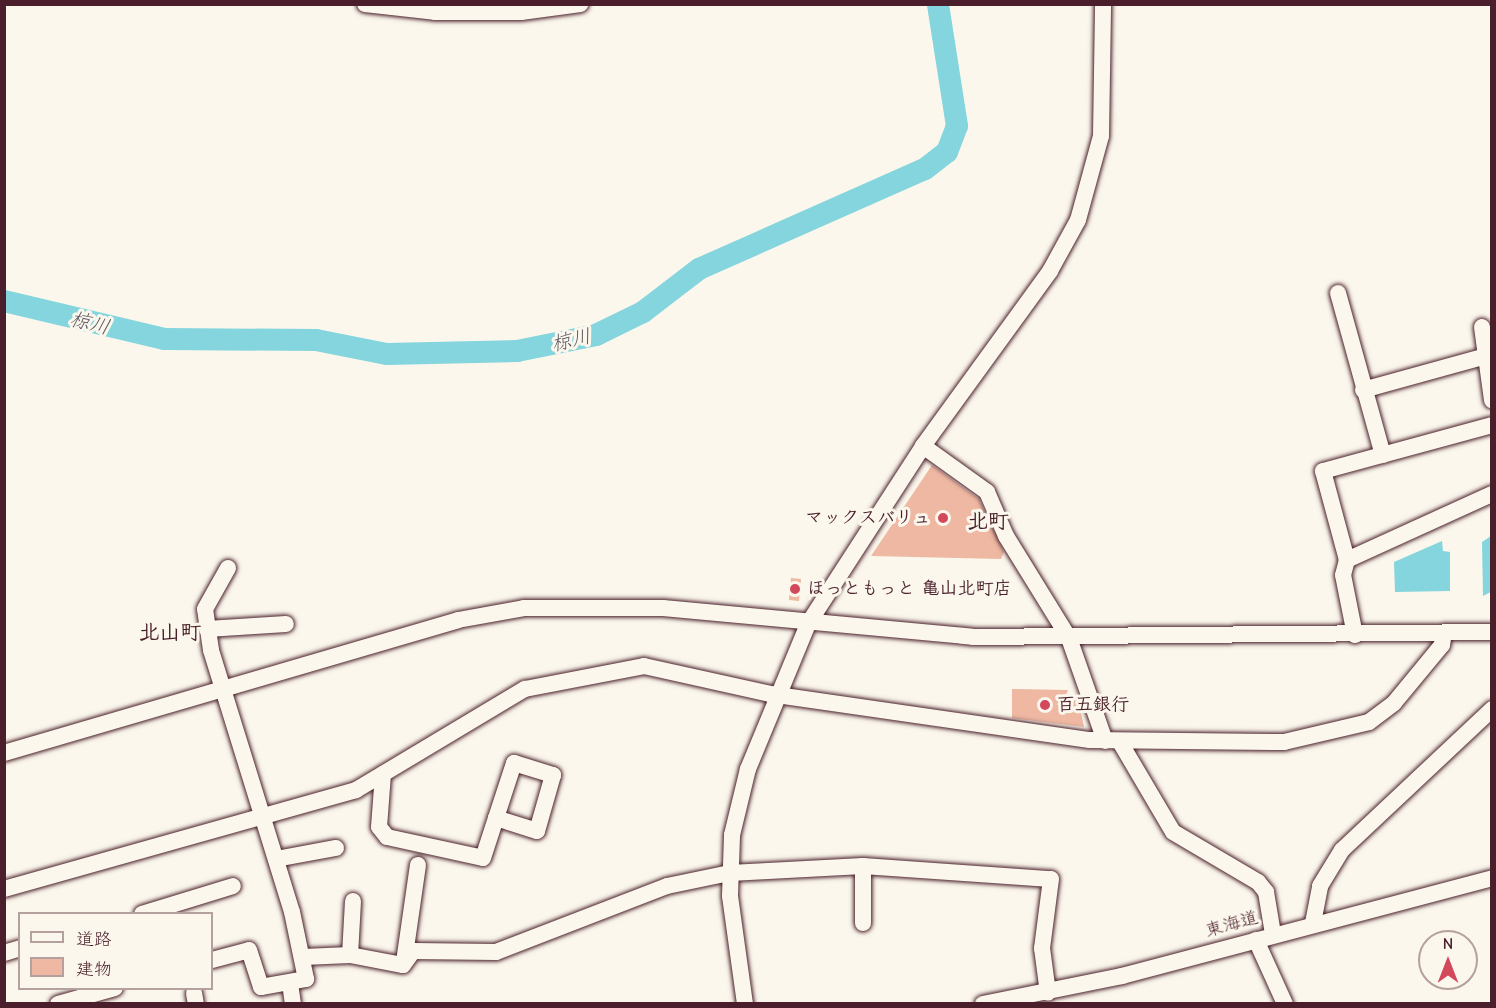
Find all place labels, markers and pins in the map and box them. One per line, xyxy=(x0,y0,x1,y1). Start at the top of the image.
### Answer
place label: マックスバリュ xyxy=(805,507,931,529)
marker: マックスバリュ xyxy=(936,511,950,525)
place label: ほっともっと 亀山北町店 xyxy=(807,578,1011,600)
marker: ほっともっと 亀山北町店 xyxy=(788,582,802,596)
place label: 百五銀行 xyxy=(1057,694,1129,716)
marker: 百五銀行 xyxy=(1038,698,1052,712)

